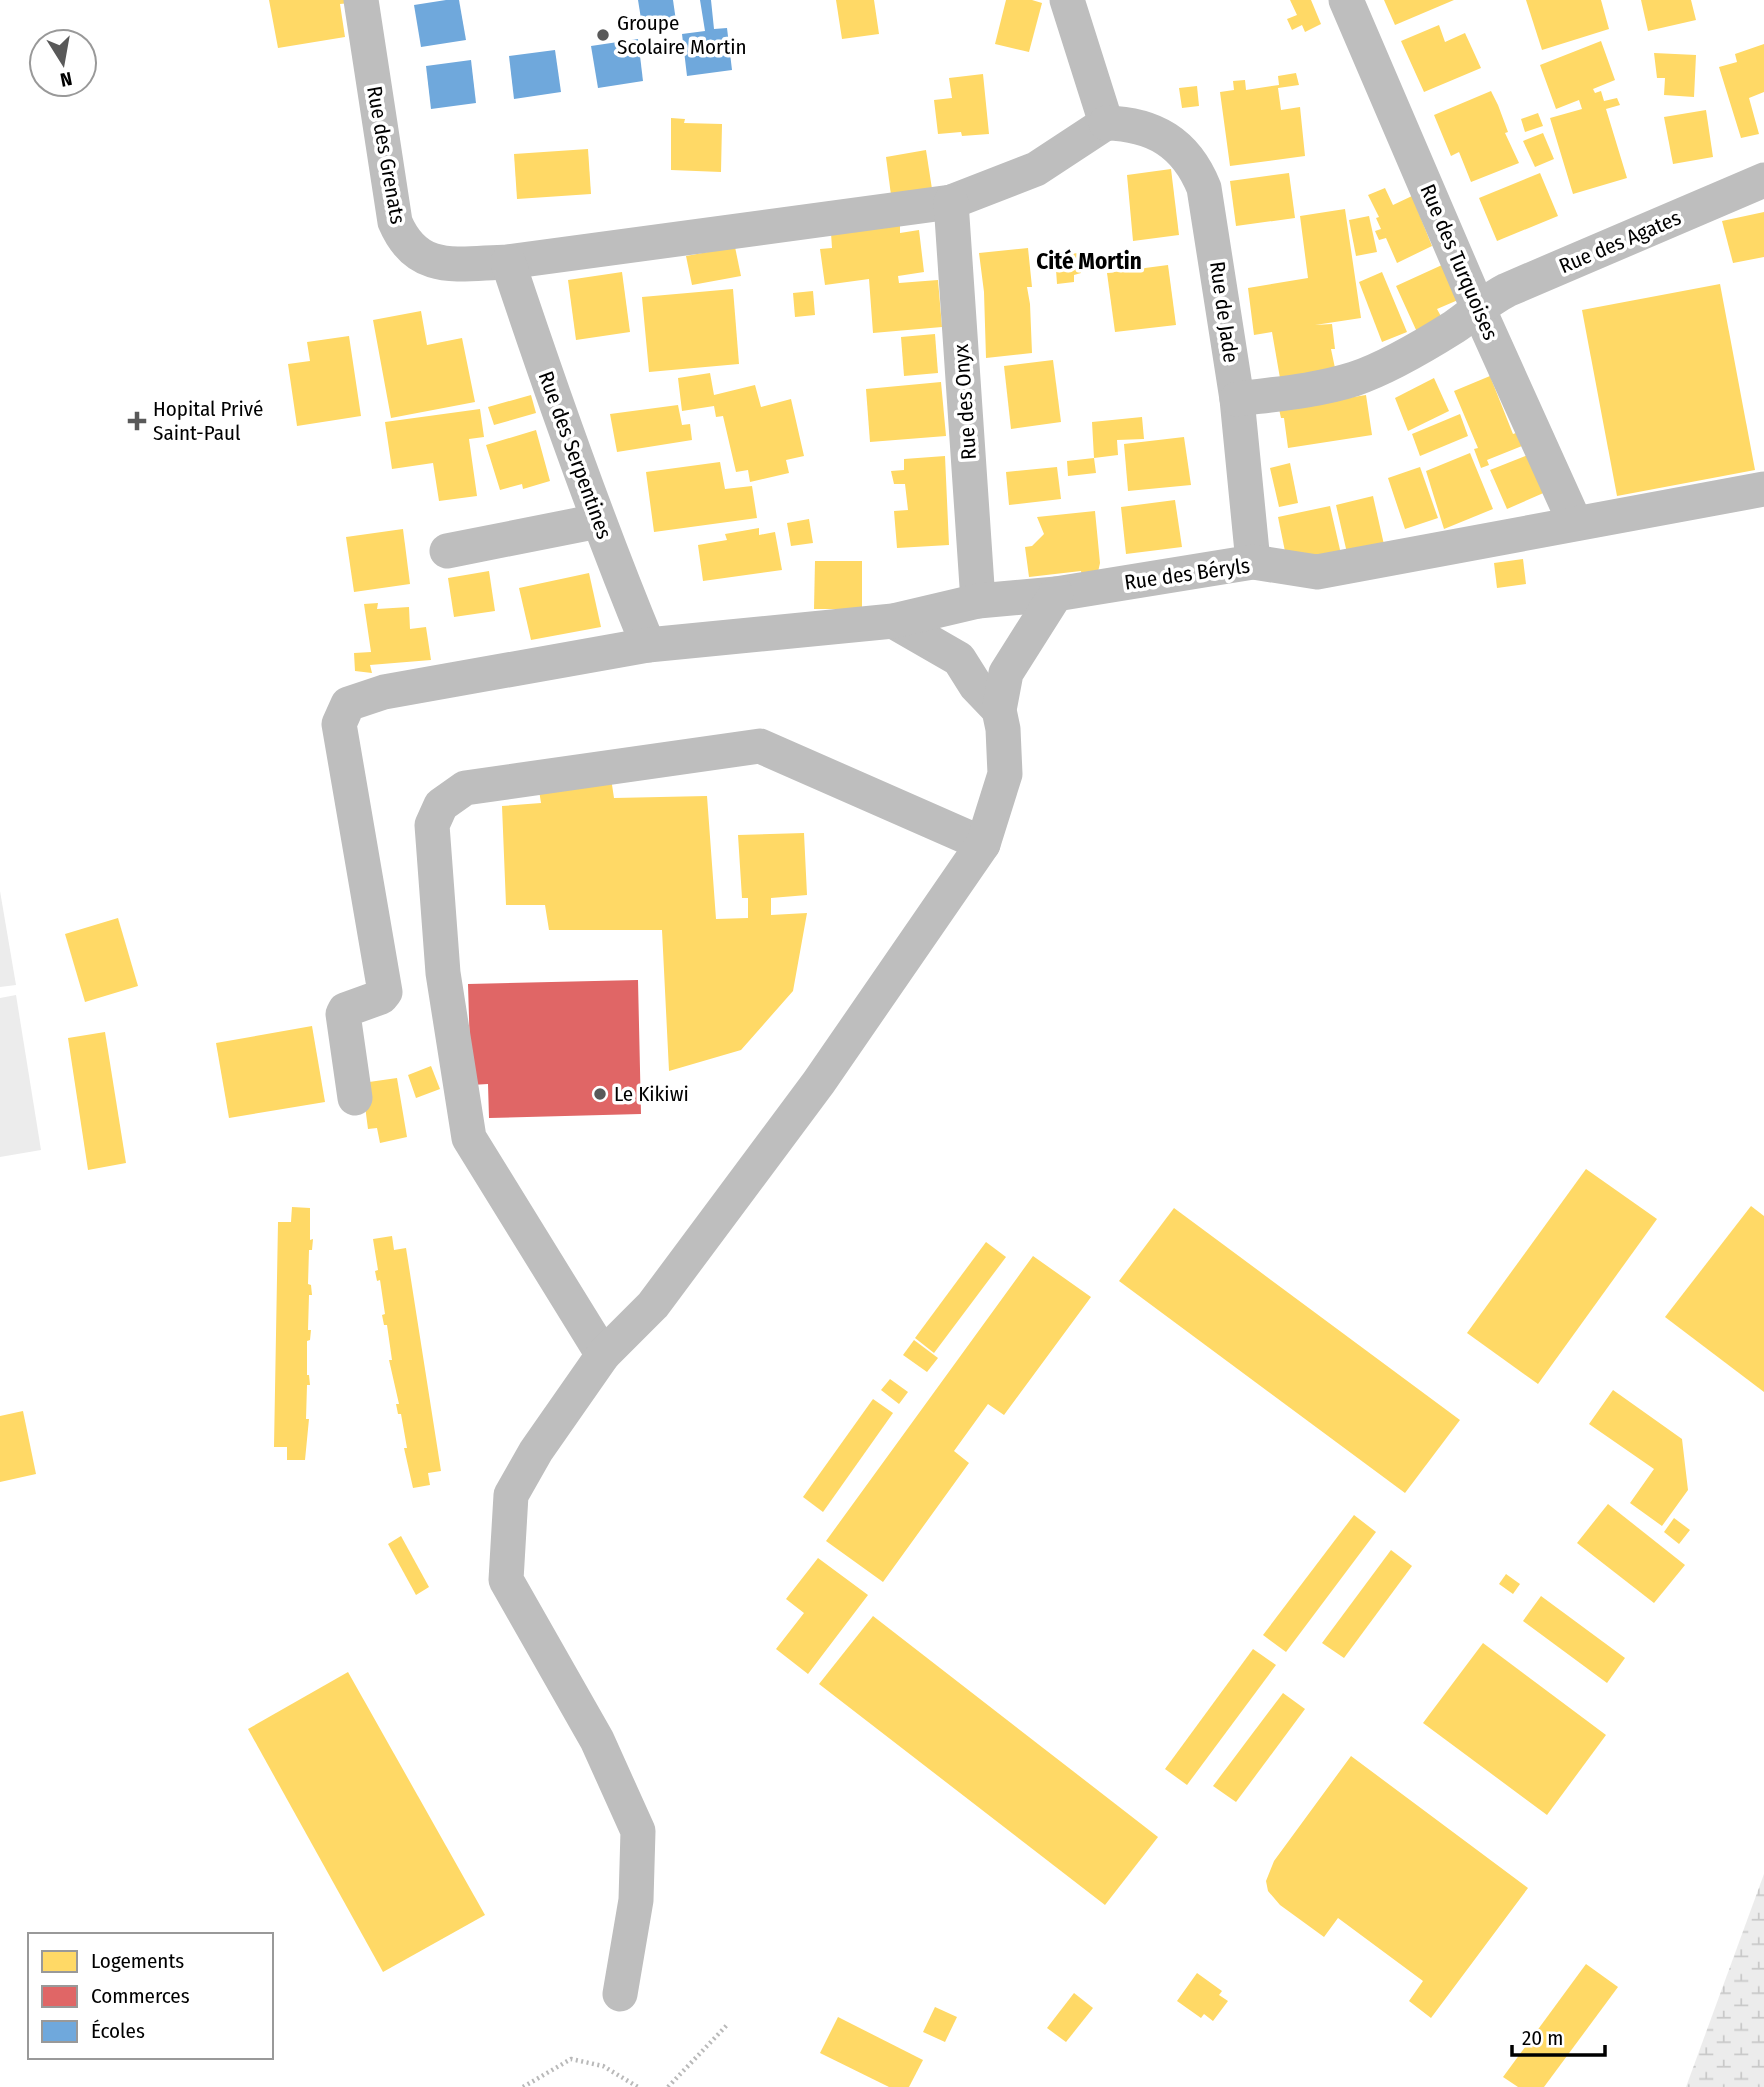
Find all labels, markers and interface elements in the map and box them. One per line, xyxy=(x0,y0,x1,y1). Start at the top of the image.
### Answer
place label: Groupe Scolaire Mortin xyxy=(617,10,747,60)
marker: Groupe Scolaire Mortin xyxy=(595,27,611,43)
north arrow xyxy=(28,28,98,98)
text: N xyxy=(58,67,74,92)
street label: Rue des Grenats xyxy=(361,84,411,226)
street label: Rue des Turquoises xyxy=(1414,180,1504,344)
street label: Rue des Agates xyxy=(1555,205,1685,279)
district label: Cité Mortin xyxy=(1036,247,1142,275)
street label: Rue de Jade xyxy=(1204,260,1244,364)
street label: Rue des Onyx xyxy=(948,342,982,461)
street label: Rue des Serpentines xyxy=(533,368,617,542)
place label: Hopital Privé Saint-Paul xyxy=(153,396,263,446)
marker: Hopital Privé Saint-Paul xyxy=(127,411,147,431)
street label: Rue des Béryls xyxy=(1123,552,1251,596)
place label: Le Kikiwi xyxy=(614,1081,689,1107)
marker: Le Kikiwi xyxy=(592,1086,608,1102)
legend xyxy=(28,1933,273,2059)
text: Logements xyxy=(91,1948,184,1974)
text: Commerces xyxy=(91,1983,190,2009)
scale bar xyxy=(1512,2014,1605,2058)
text: Écoles xyxy=(91,2018,145,2044)
text: 20 m xyxy=(1522,2025,1563,2051)

